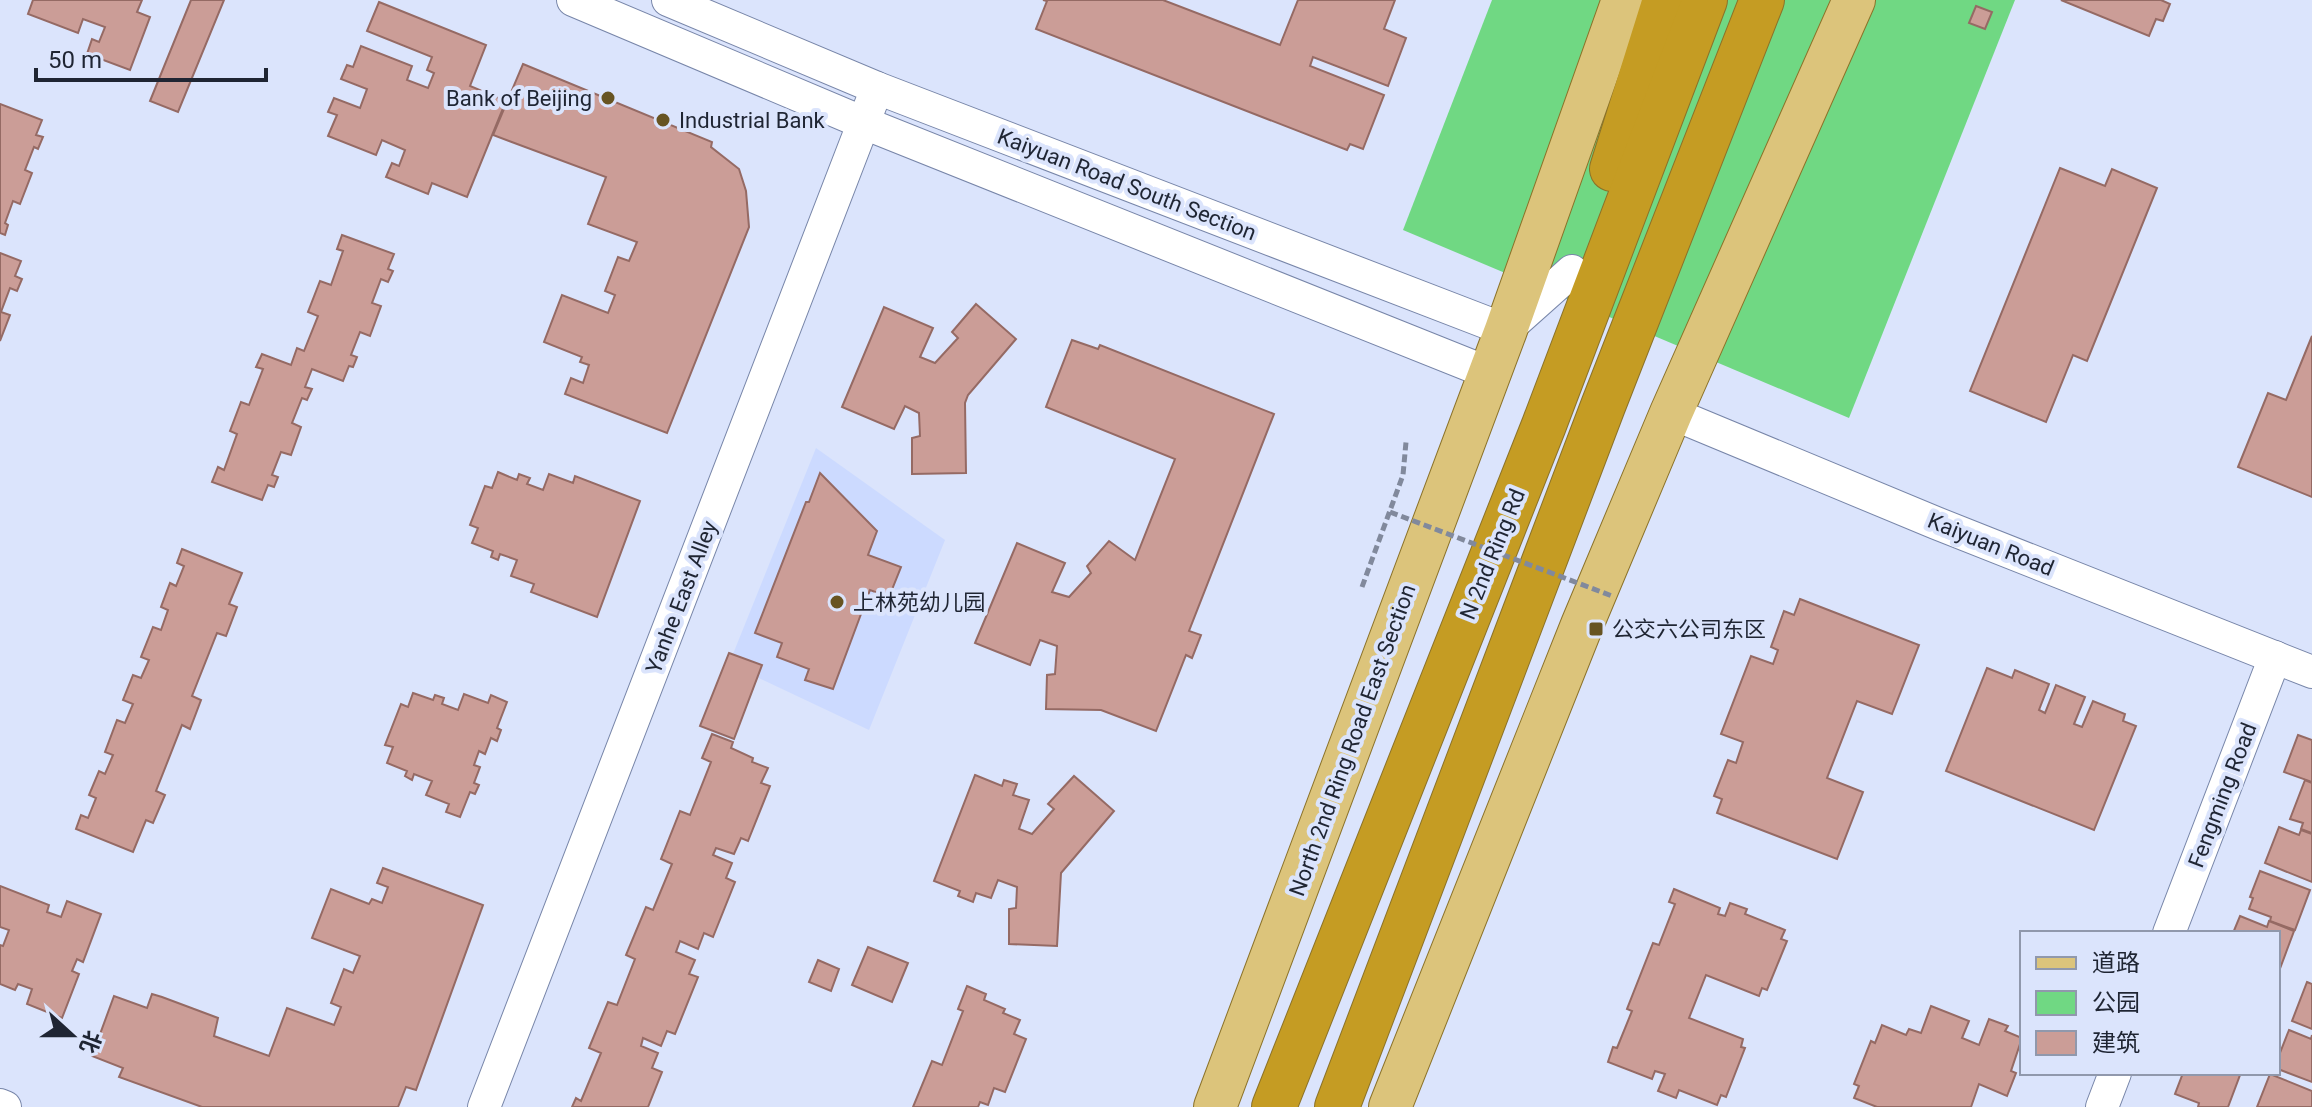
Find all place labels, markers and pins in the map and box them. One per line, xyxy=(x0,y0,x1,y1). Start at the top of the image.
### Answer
place label: Bank of Beijing xyxy=(446,86,592,111)
marker: Bank of Beijing xyxy=(599,89,617,107)
place label: Industrial Bank xyxy=(679,108,826,133)
marker: Industrial Bank xyxy=(654,111,672,129)
place label: 上林苑幼儿园 xyxy=(853,590,985,615)
marker: 上林苑幼儿园 xyxy=(828,593,846,611)
place label: 公交六公司东区 xyxy=(1612,617,1766,642)
marker: 公交六公司东区 xyxy=(1587,620,1605,638)

